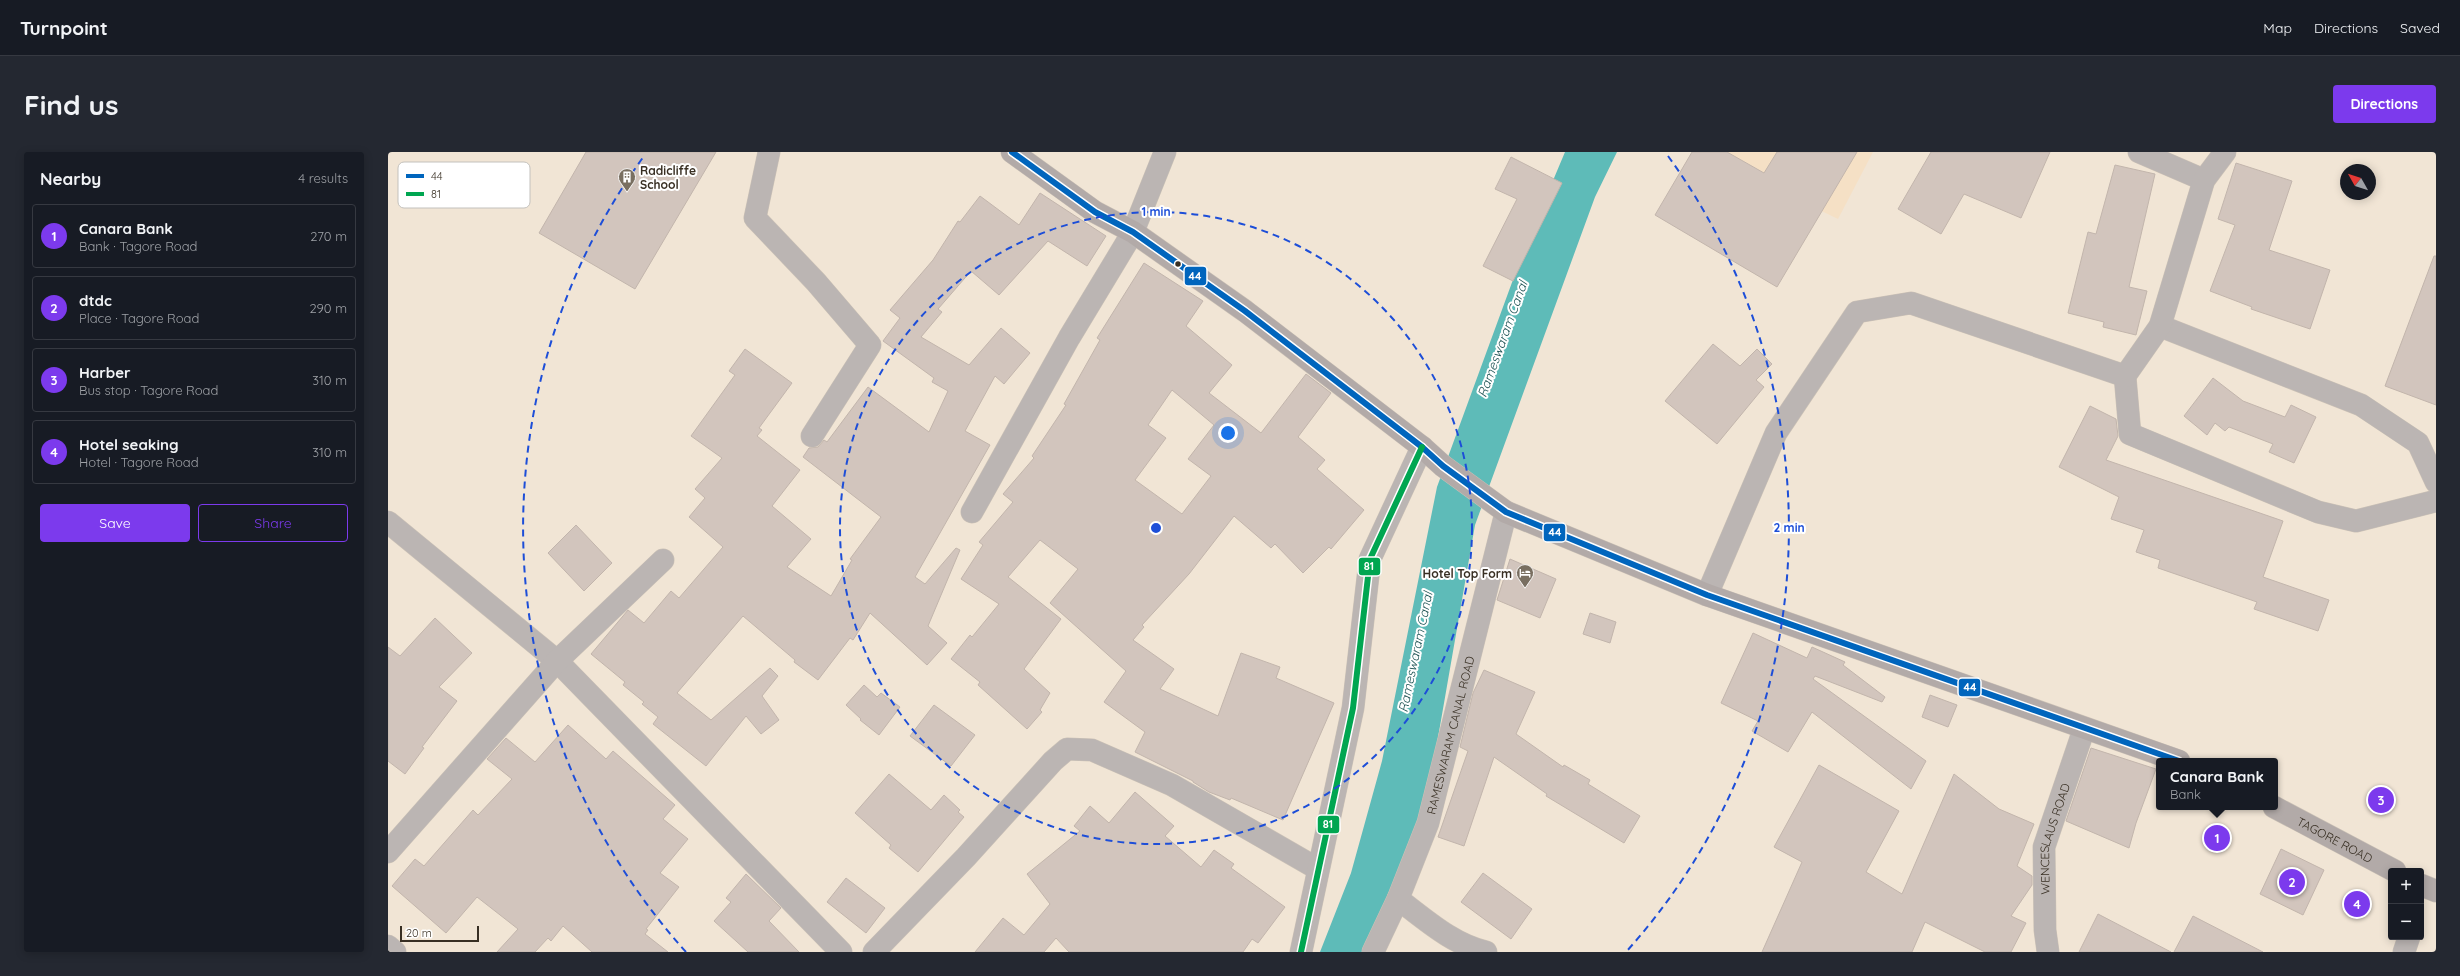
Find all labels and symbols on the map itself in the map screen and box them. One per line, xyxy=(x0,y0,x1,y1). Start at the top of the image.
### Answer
legend xyxy=(398,162,530,208)
place label: Radicliffe School xyxy=(640,163,696,192)
north arrow xyxy=(2340,164,2376,200)
building icon: Radicliffe School xyxy=(617,167,637,192)
text: 44 xyxy=(431,169,443,183)
text: 81 xyxy=(431,187,441,201)
text: 1 min xyxy=(1141,204,1171,219)
unlabelled marker xyxy=(1173,259,1183,269)
line badge: 44 xyxy=(1184,266,1207,286)
text: 44 xyxy=(1189,269,1202,283)
water label: Rameswaram Canal xyxy=(1474,277,1531,399)
your location xyxy=(1218,423,1238,443)
text: 2 min xyxy=(1773,520,1805,535)
centre of rings xyxy=(1149,521,1163,535)
line badge: 44 xyxy=(1543,523,1566,542)
text: 44 xyxy=(1549,525,1562,539)
line badge: 81 xyxy=(1358,557,1381,576)
text: 81 xyxy=(1364,559,1374,573)
hotel icon: Hotel Top Form xyxy=(1515,563,1535,588)
place label: Hotel Top Form xyxy=(1423,566,1512,581)
water label: Rameswaram Canal xyxy=(1394,588,1436,714)
street label: RAMESWARAM CANAL ROAD xyxy=(1423,654,1477,816)
line badge: 44 xyxy=(1958,678,1981,697)
text: 44 xyxy=(1964,680,1977,694)
street label: WENCESLAUS ROAD xyxy=(2036,781,2073,895)
pin: 3 xyxy=(2368,785,2394,815)
street label: TAGORE ROAD xyxy=(2295,813,2376,866)
line badge: 81 xyxy=(1317,815,1340,834)
text: 81 xyxy=(1323,817,1333,831)
pin: 1 xyxy=(2204,823,2230,853)
pin: 2 xyxy=(2279,867,2305,897)
pin: 4 xyxy=(2344,889,2370,919)
scale bar xyxy=(400,924,479,943)

